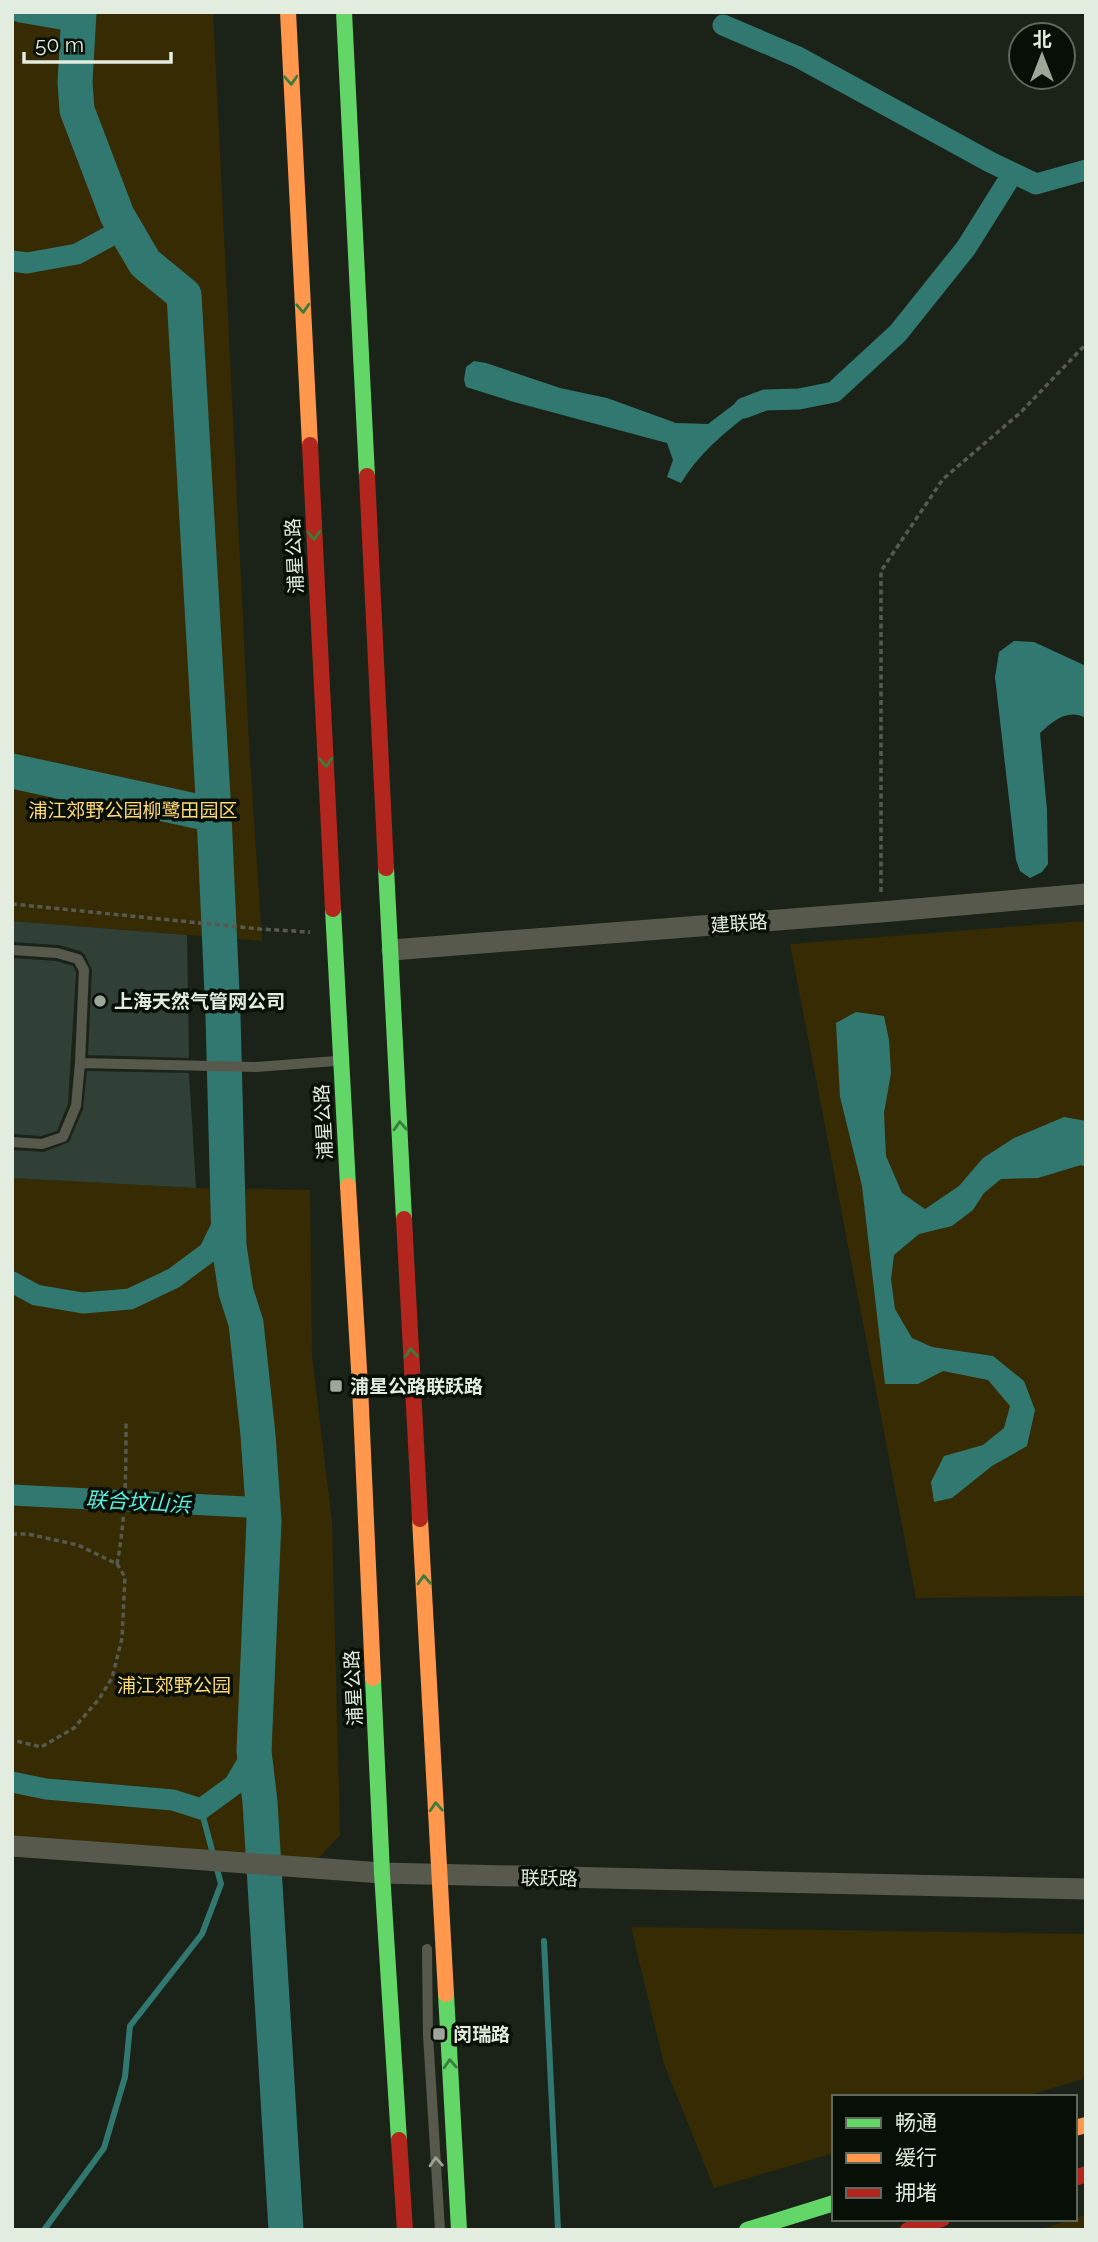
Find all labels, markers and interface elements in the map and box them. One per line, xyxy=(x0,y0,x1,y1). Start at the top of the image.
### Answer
scale bar xyxy=(24,21,172,65)
north arrow xyxy=(1007,21,1077,91)
text: 北 xyxy=(1032,28,1052,50)
text: 50 m xyxy=(35,32,84,57)
one-way arrow xyxy=(283,75,298,86)
one-way arrow xyxy=(295,302,310,313)
street label: 浦星公路 xyxy=(281,517,307,595)
one-way arrow xyxy=(306,530,321,541)
one-way arrow xyxy=(318,757,333,768)
park label: 浦江郊野公园柳鹭田园区 xyxy=(28,799,238,821)
street label: 建联路 xyxy=(710,910,768,936)
place label: 上海天然气管网公司 xyxy=(114,990,285,1012)
marker: 上海天然气管网公司 xyxy=(92,993,108,1009)
street label: 浦星公路 xyxy=(310,1083,336,1161)
one-way arrow xyxy=(392,1120,407,1131)
one-way arrow xyxy=(404,1347,419,1358)
place label: 浦星公路联跃路 xyxy=(350,1375,483,1397)
marker: 浦星公路联跃路 xyxy=(328,1378,344,1394)
water label: 联合坟山浜 xyxy=(85,1487,193,1517)
one-way arrow xyxy=(416,1574,431,1585)
street label: 浦星公路 xyxy=(340,1649,366,1727)
park label: 浦江郊野公园 xyxy=(117,1674,231,1696)
one-way arrow xyxy=(429,1801,444,1812)
street label: 联跃路 xyxy=(520,1867,578,1889)
place label: 闵瑞路 xyxy=(453,2023,510,2045)
marker: 闵瑞路 xyxy=(431,2026,447,2042)
one-way arrow xyxy=(443,2058,458,2069)
legend xyxy=(832,2095,1077,2221)
text: 畅通 xyxy=(895,2110,937,2135)
text: 缓行 xyxy=(895,2145,937,2170)
one-way arrow xyxy=(429,2156,444,2167)
text: 拥堵 xyxy=(895,2180,937,2205)

